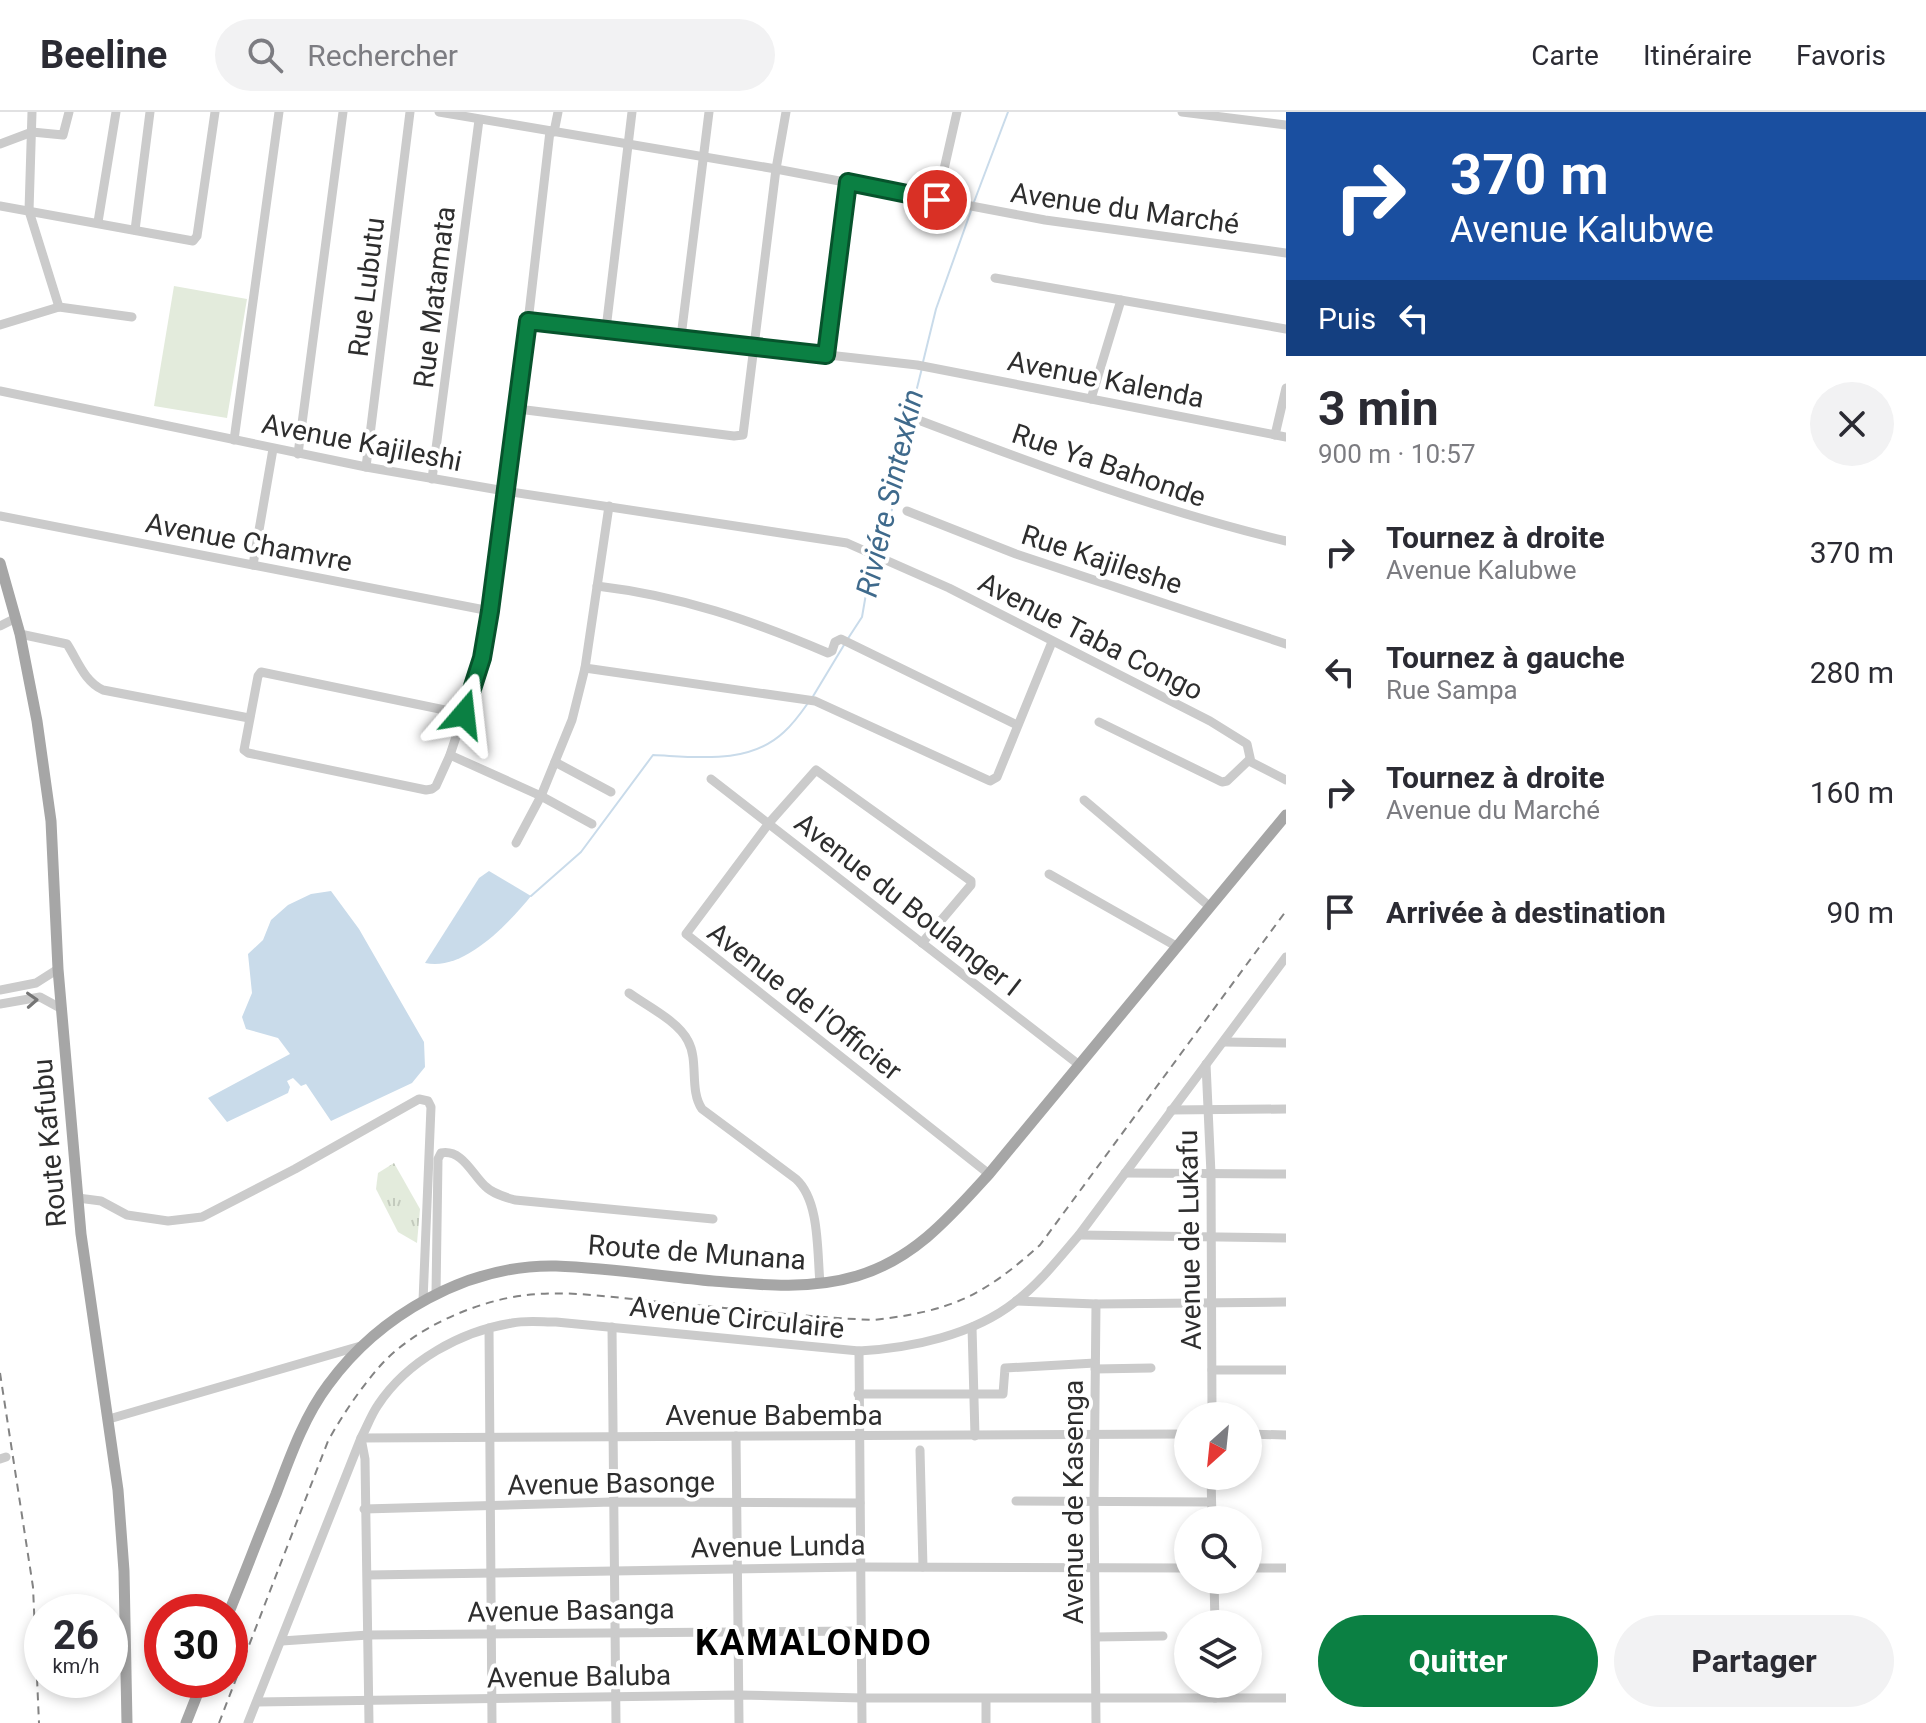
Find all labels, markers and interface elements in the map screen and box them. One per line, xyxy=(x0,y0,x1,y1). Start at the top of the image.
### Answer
search box xyxy=(215,19,775,91)
text: Beeline xyxy=(40,33,167,77)
icon: search xyxy=(243,33,287,77)
text: Rechercher xyxy=(307,38,458,73)
text: Carte xyxy=(1531,39,1599,72)
text: Itinéraire xyxy=(1643,39,1752,72)
text: Favoris xyxy=(1796,39,1886,72)
text: 370 m xyxy=(1450,142,1609,208)
icon: right xyxy=(1318,144,1422,248)
pin xyxy=(903,166,971,234)
street label: Avenue du Marché xyxy=(1008,176,1241,241)
icon: arrive xyxy=(915,178,959,222)
street label: Rue Matamata xyxy=(407,204,462,390)
text: Avenue Kalubwe xyxy=(1450,209,1714,251)
street label: Rue Lubutu xyxy=(342,215,391,359)
icon: left xyxy=(1392,296,1436,340)
text: Puis xyxy=(1318,301,1376,336)
street label: Avenue Kalenda xyxy=(1005,344,1207,415)
text: 3 min xyxy=(1318,380,1439,437)
button: close xyxy=(1810,382,1894,466)
water label: Riviére Sintexkin xyxy=(849,386,930,600)
street label: Avenue Kajileshi xyxy=(259,407,465,478)
street label: Rue Ya Bahonde xyxy=(1008,417,1210,514)
text: 900 m · 10:57 xyxy=(1318,439,1476,469)
street label: Avenue Chamvre xyxy=(143,506,355,579)
street label: Rue Kajileshe xyxy=(1017,518,1186,601)
text: Tournez à droite xyxy=(1386,520,1605,555)
icon: right xyxy=(1318,530,1362,574)
text: 370 m xyxy=(1810,535,1894,570)
text: Avenue Kalubwe xyxy=(1386,555,1577,585)
street label: Avenue Taba Congo xyxy=(973,566,1209,707)
text: Tournez à gauche xyxy=(1386,640,1625,675)
icon: left xyxy=(1318,650,1362,694)
text: 280 m xyxy=(1810,655,1894,690)
position arrow xyxy=(422,672,506,756)
text: Rue Sampa xyxy=(1386,675,1518,705)
text: Tournez à droite xyxy=(1386,760,1605,795)
icon: right xyxy=(1318,770,1362,814)
text: 160 m xyxy=(1810,775,1894,810)
text: Avenue du Marché xyxy=(1386,795,1600,825)
street label: Avenue du Boulanger I xyxy=(788,806,1027,1003)
icon: arrive xyxy=(1318,890,1362,934)
text: Arrivée à destination xyxy=(1386,895,1666,930)
text: 90 m xyxy=(1827,895,1894,930)
street label: Avenue de l'Officier xyxy=(701,916,909,1088)
one-way arrow xyxy=(26,992,39,1009)
street label: Route Kafubu xyxy=(26,1057,73,1228)
street label: Avenue de Lukafu xyxy=(1171,1129,1208,1351)
street label: Route de Munana xyxy=(587,1228,807,1277)
street label: Avenue Circulaire xyxy=(628,1290,846,1345)
street label: Avenue de Kasenga xyxy=(1057,1380,1090,1624)
street label: Avenue Babemba xyxy=(665,1399,883,1432)
north arrow xyxy=(1174,1402,1262,1490)
map controls xyxy=(1174,1402,1262,1698)
street label: Avenue Basonge xyxy=(507,1465,715,1502)
button: search xyxy=(1174,1506,1262,1594)
street label: Avenue Lunda xyxy=(690,1528,866,1565)
street label: Avenue Basanga xyxy=(467,1592,675,1629)
speed limit sign: 30 xyxy=(144,1594,248,1698)
button: layers xyxy=(1174,1610,1262,1698)
text: 26 xyxy=(53,1612,99,1659)
button: Quitter xyxy=(1318,1615,1598,1707)
button: Partager xyxy=(1614,1615,1894,1707)
district label: KAMALONDO xyxy=(695,1622,933,1664)
text: km/h xyxy=(53,1654,99,1678)
street label: Avenue Baluba xyxy=(487,1658,671,1695)

